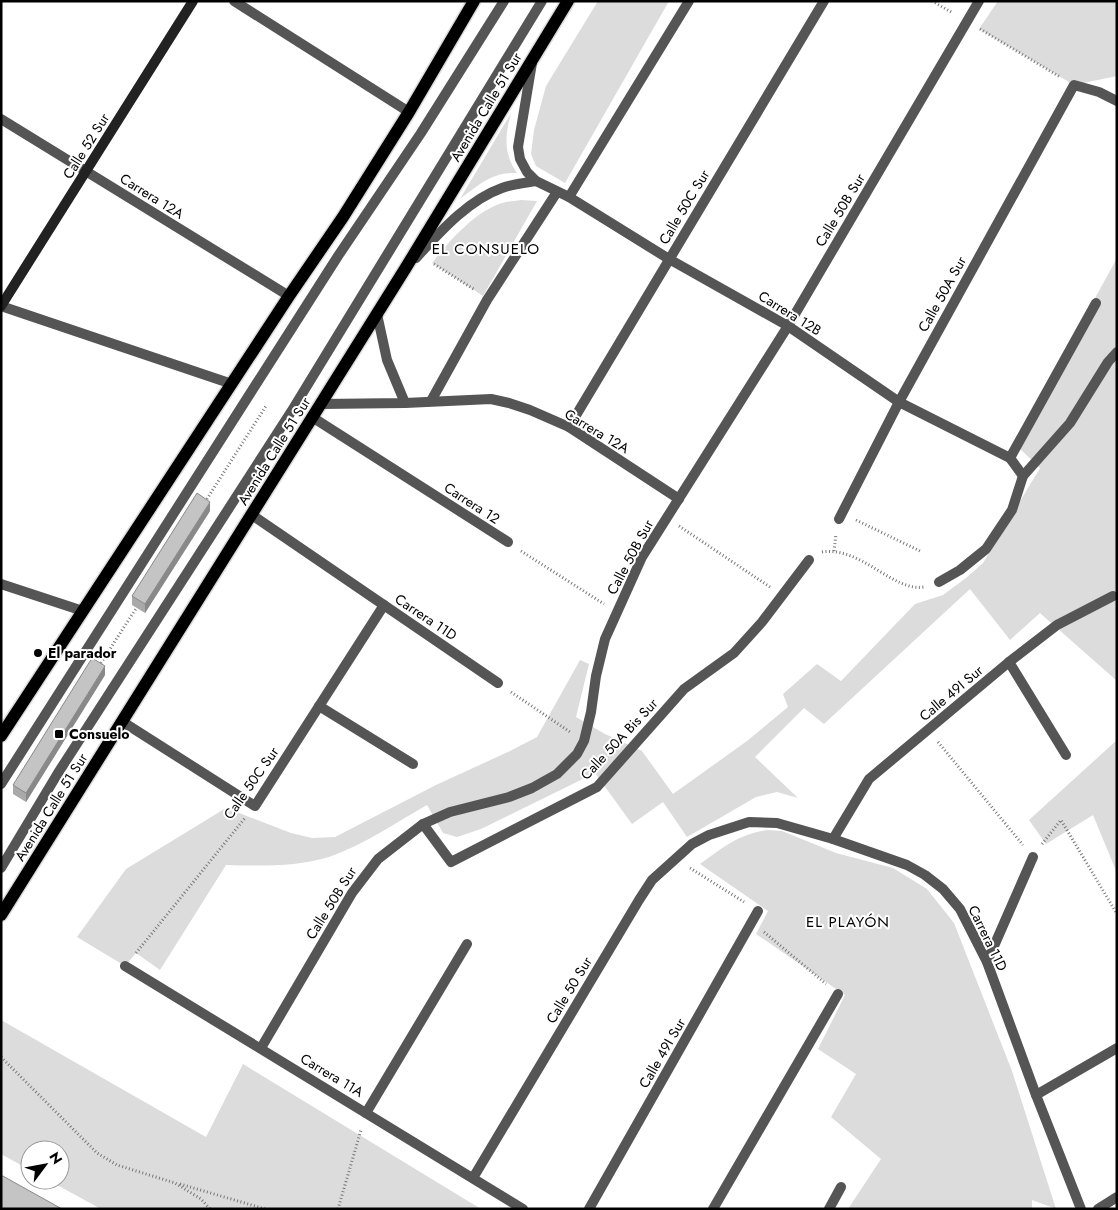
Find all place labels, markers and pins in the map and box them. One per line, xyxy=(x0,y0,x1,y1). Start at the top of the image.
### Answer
place label: El parador xyxy=(48,643,117,663)
marker: El parador xyxy=(32,647,44,659)
place label: Consuelo xyxy=(69,724,130,744)
marker: Consuelo xyxy=(53,728,65,740)

